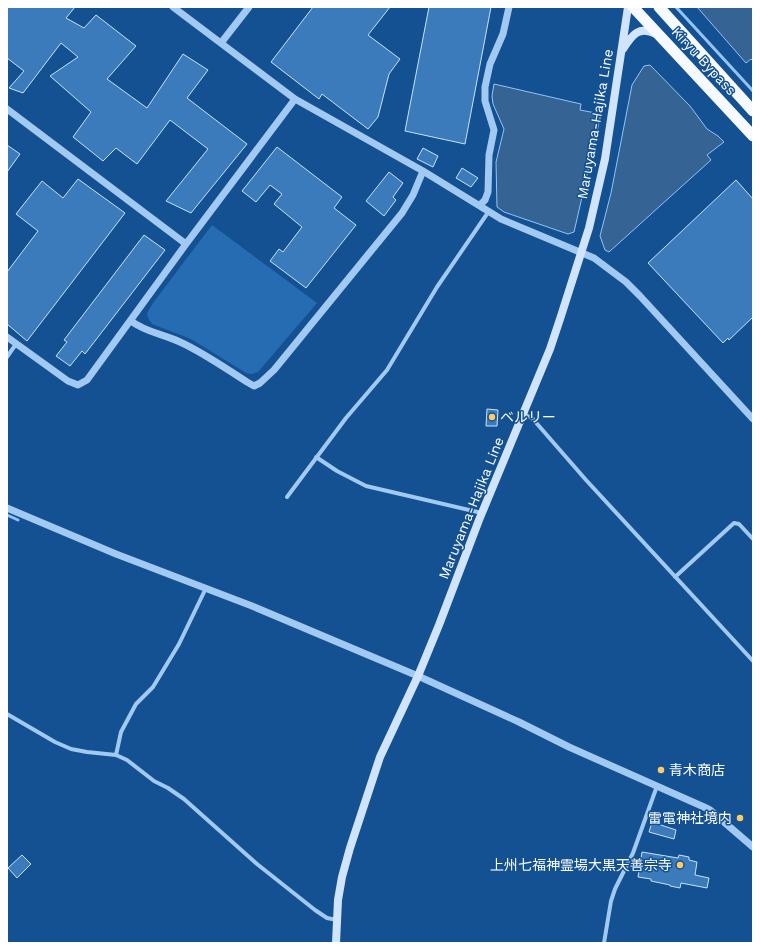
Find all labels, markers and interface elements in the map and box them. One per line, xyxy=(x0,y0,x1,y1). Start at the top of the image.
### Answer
street label: Kiryu Bypass xyxy=(668,24,740,98)
street label: Maruyama-Hajika Line xyxy=(574,48,616,200)
place label: ベルリー xyxy=(500,409,556,425)
marker: ベルリー xyxy=(487,412,497,422)
street label: Maruyama-Hajika Line xyxy=(435,435,507,581)
place label: 青木商店 xyxy=(669,762,725,778)
marker: 青木商店 xyxy=(656,765,666,775)
place label: 雷電神社境内 xyxy=(648,810,732,826)
marker: 雷電神社境内 xyxy=(735,813,745,823)
place label: 上州七福神霊場大黒天善宗寺 xyxy=(490,857,672,873)
marker: 上州七福神霊場大黒天善宗寺 xyxy=(675,860,685,870)

